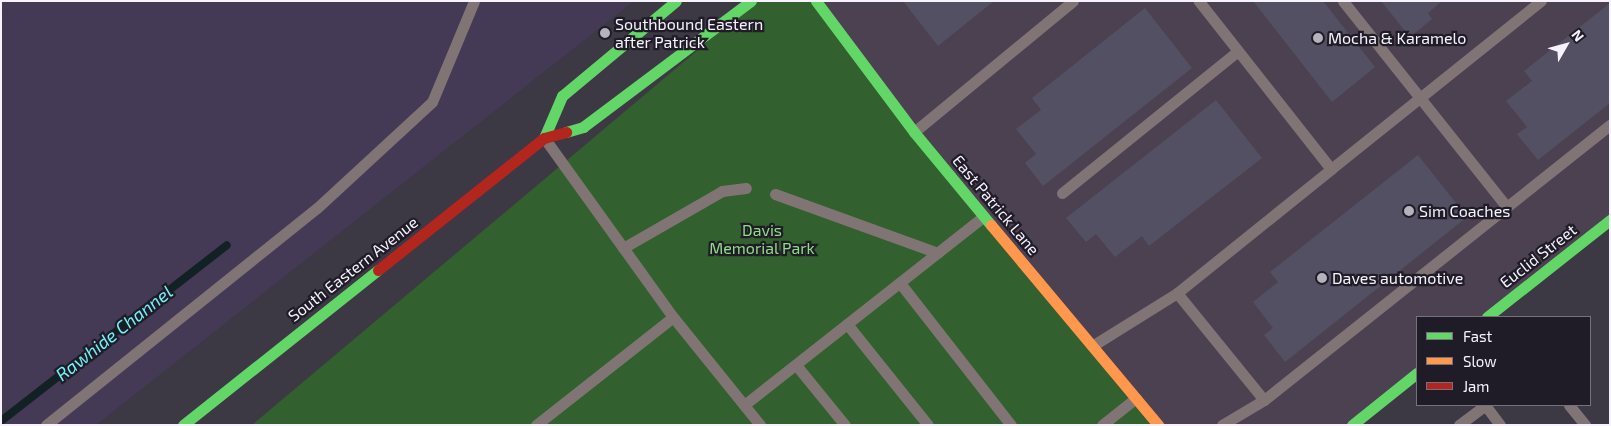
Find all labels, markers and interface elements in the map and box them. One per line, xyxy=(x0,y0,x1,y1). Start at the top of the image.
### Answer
place label: Southbound Eastern after Patrick xyxy=(615,14,763,52)
north arrow xyxy=(1541,20,1591,70)
text: N xyxy=(1568,26,1588,45)
marker: Southbound Eastern after Patrick xyxy=(599,27,611,39)
place label: Mocha & Karamelo xyxy=(1328,28,1466,48)
marker: Mocha & Karamelo xyxy=(1312,32,1324,44)
street label: East Patrick Lane xyxy=(949,151,1043,259)
place label: Sim Coaches xyxy=(1419,201,1510,221)
marker: Sim Coaches xyxy=(1403,205,1415,217)
street label: South Eastern Avenue xyxy=(284,212,422,326)
park label: Davis Memorial Park xyxy=(709,220,815,258)
street label: Euclid Street xyxy=(1496,220,1580,292)
place label: Daves automotive xyxy=(1332,268,1463,288)
marker: Daves automotive xyxy=(1316,272,1328,284)
water label: Rawhide Channel xyxy=(51,281,177,385)
legend xyxy=(1416,316,1591,406)
text: Fast xyxy=(1463,327,1492,345)
text: Slow xyxy=(1463,352,1497,370)
text: Jam xyxy=(1463,377,1489,395)

